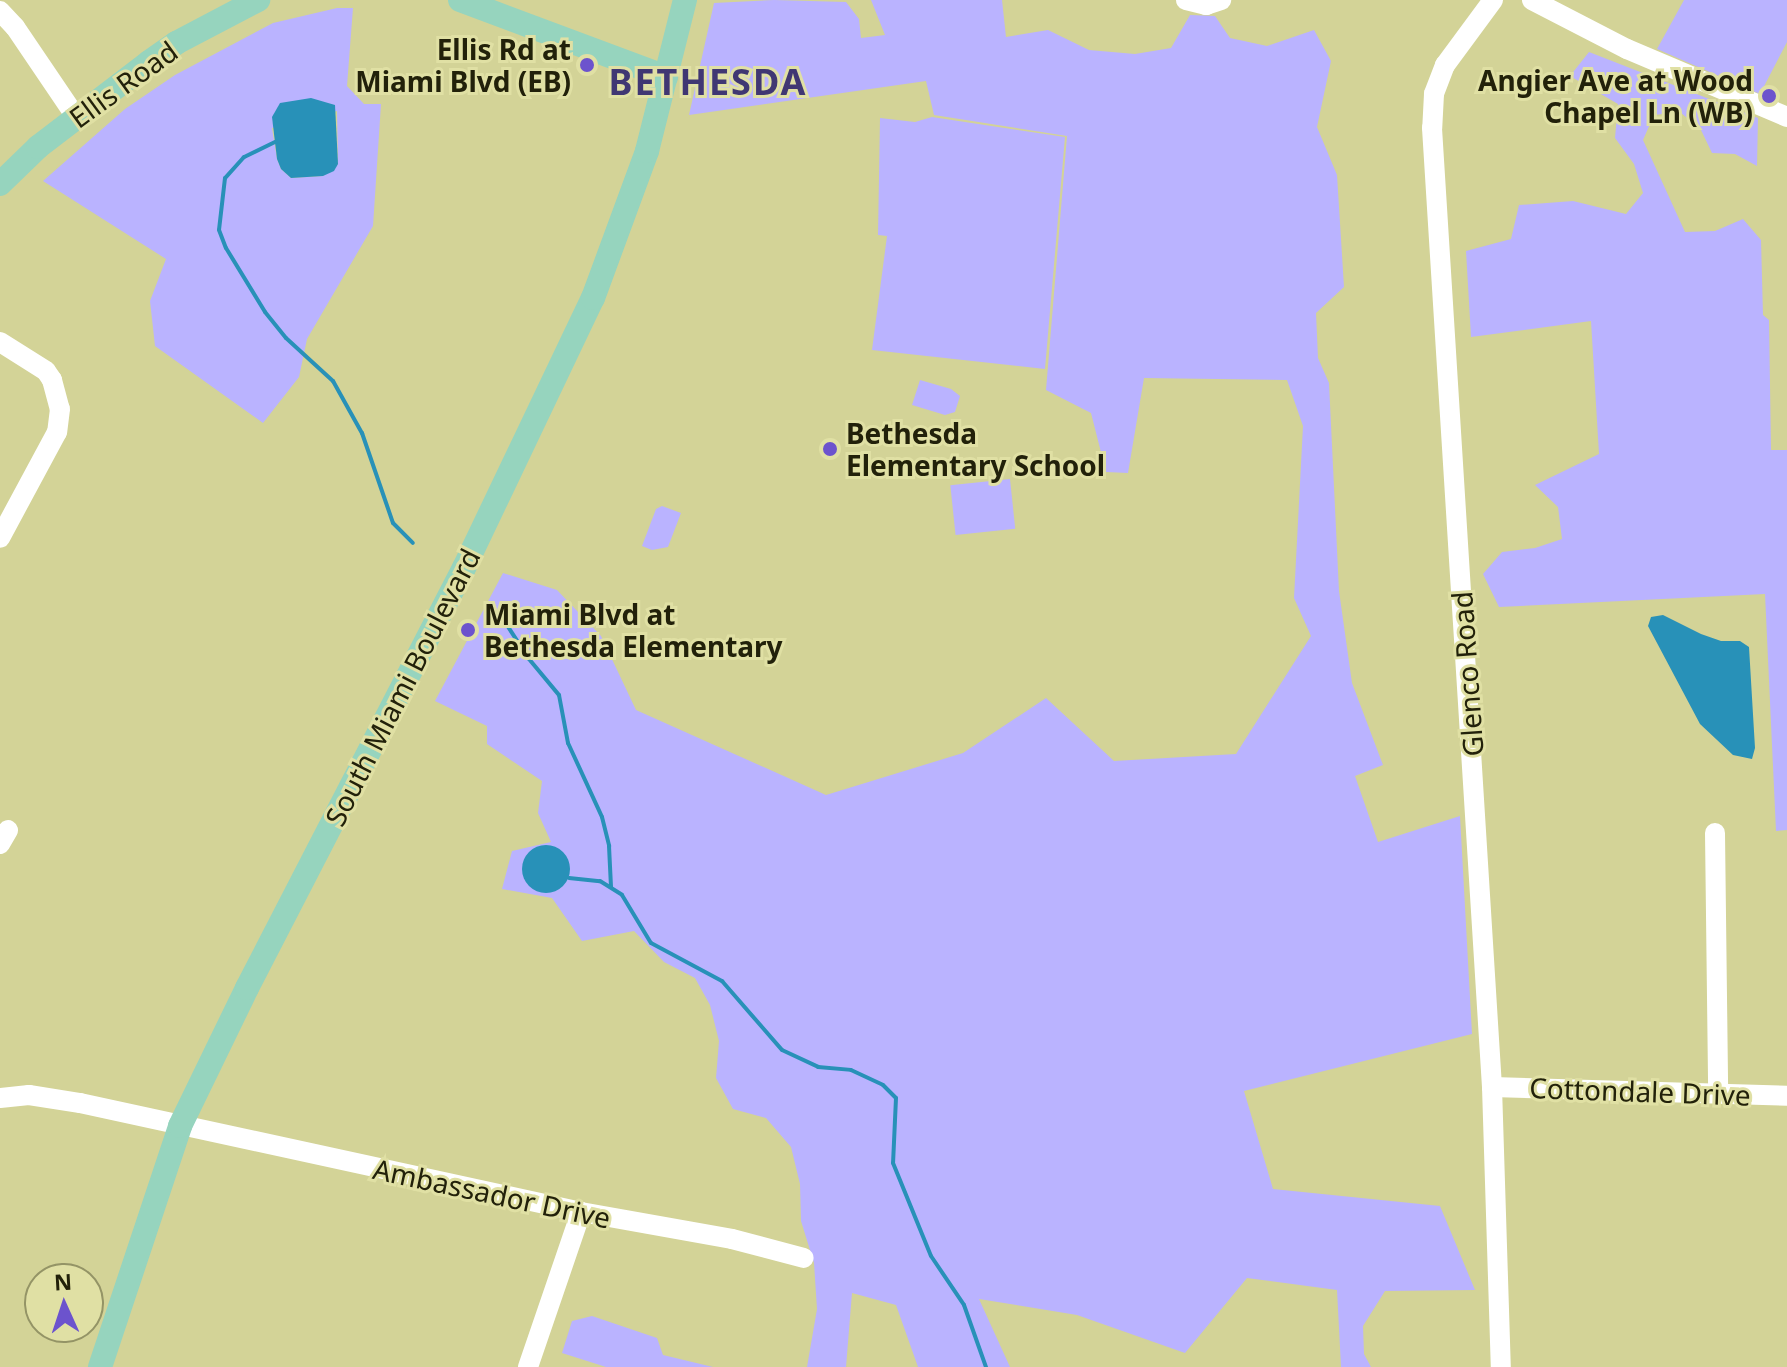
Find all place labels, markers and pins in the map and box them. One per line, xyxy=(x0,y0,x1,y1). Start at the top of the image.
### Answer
place label: Ellis Rd at Miami Blvd (EB) xyxy=(355,32,571,98)
marker: Ellis Rd at Miami Blvd (EB) xyxy=(578,56,596,74)
place label: Angier Ave at Wood Chapel Ln (WB) xyxy=(1478,63,1753,129)
marker: Angier Ave at Wood Chapel Ln (WB) xyxy=(1760,87,1778,105)
place label: Bethesda Elementary School xyxy=(846,416,1105,482)
marker: Bethesda Elementary School xyxy=(821,440,839,458)
place label: Miami Blvd at Bethesda Elementary xyxy=(484,597,783,663)
marker: Miami Blvd at Bethesda Elementary xyxy=(459,621,477,639)

